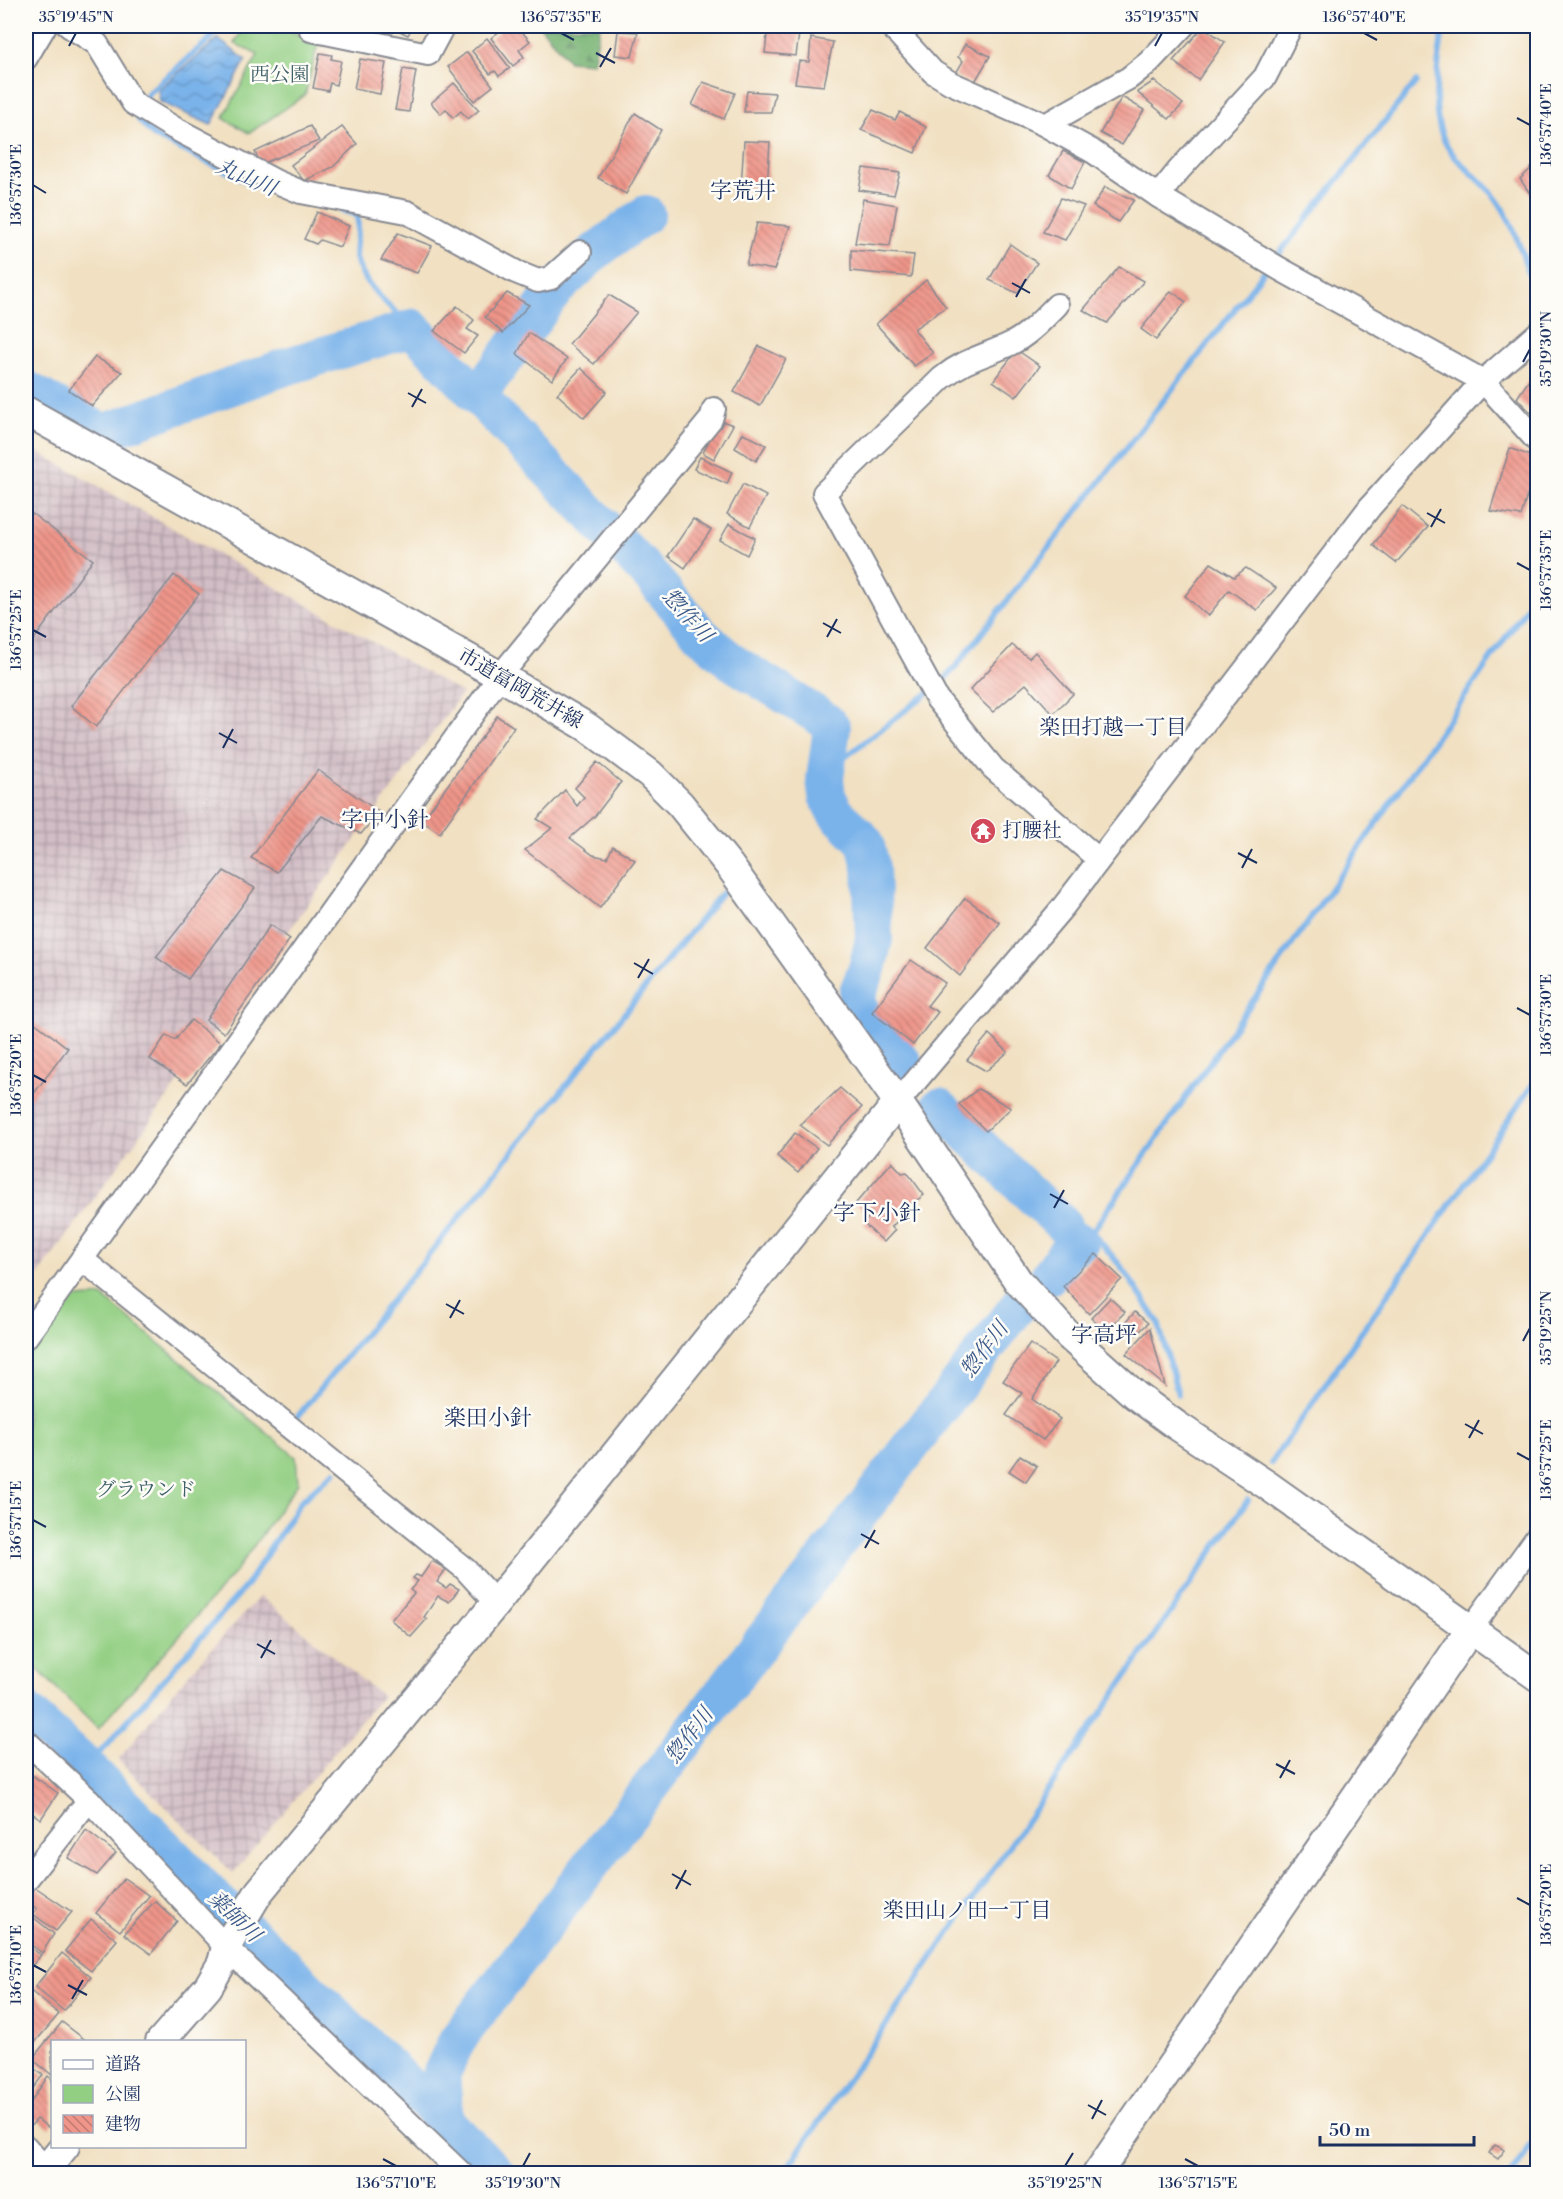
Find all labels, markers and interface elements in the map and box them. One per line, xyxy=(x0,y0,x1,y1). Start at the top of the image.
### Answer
text: 35°19'45"N xyxy=(39,8,113,27)
text: 136°57'35"E xyxy=(521,8,601,27)
text: 35°19'35"N xyxy=(1125,8,1199,27)
text: 136°57'40"E xyxy=(1322,8,1406,27)
park label: 西公園 xyxy=(250,63,310,88)
text: 136°57'40"E xyxy=(1537,83,1556,167)
text: 136°57'30"E xyxy=(7,144,26,226)
water label: 丸山川 xyxy=(212,154,282,203)
district label: 字荒井 xyxy=(710,178,776,205)
text: 35°19'30"N xyxy=(1537,311,1556,387)
text: 136°57'35"E xyxy=(1537,530,1556,610)
water label: 惣作川 xyxy=(656,584,719,650)
text: 136°57'25"E xyxy=(7,589,26,671)
street label: 市道富岡荒井線 xyxy=(453,643,587,735)
district label: 楽田打越一丁目 xyxy=(1040,715,1187,741)
district label: 字中小針 xyxy=(341,807,429,834)
temple icon: 打腰社 xyxy=(968,816,998,846)
place label: 打腰社 xyxy=(1002,819,1062,844)
text: 136°57'30"E xyxy=(1537,974,1556,1056)
text: 136°57'20"E xyxy=(7,1034,26,1116)
district label: 字下小針 xyxy=(833,1200,921,1227)
text: 35°19'25"N xyxy=(1537,1291,1556,1365)
water label: 惣作川 xyxy=(956,1315,1016,1383)
district label: 字高坪 xyxy=(1071,1322,1137,1349)
district label: 楽田小針 xyxy=(444,1405,532,1432)
text: 136°57'25"E xyxy=(1537,1419,1556,1501)
park label: グラウンド xyxy=(96,1478,196,1503)
text: 136°57'15"E xyxy=(7,1481,26,1559)
water label: 惣作川 xyxy=(661,1701,721,1769)
text: 136°57'20"E xyxy=(1537,1864,1556,1946)
water label: 薬師川 xyxy=(202,1886,267,1950)
district label: 楽田山ノ田一丁目 xyxy=(883,1898,1051,1924)
text: 136°57'10"E xyxy=(7,1925,26,2005)
legend xyxy=(51,2040,246,2148)
text: 道路 xyxy=(105,2053,141,2076)
text: 公園 xyxy=(105,2083,141,2106)
scale bar xyxy=(1320,2109,1474,2147)
text: 建物 xyxy=(105,2113,141,2136)
text: 50 m xyxy=(1329,2119,1371,2142)
text: 136°57'10"E xyxy=(356,2174,436,2193)
text: 35°19'30"N xyxy=(485,2174,561,2193)
text: 35°19'25"N xyxy=(1028,2174,1102,2193)
text: 136°57'15"E xyxy=(1159,2174,1237,2193)

